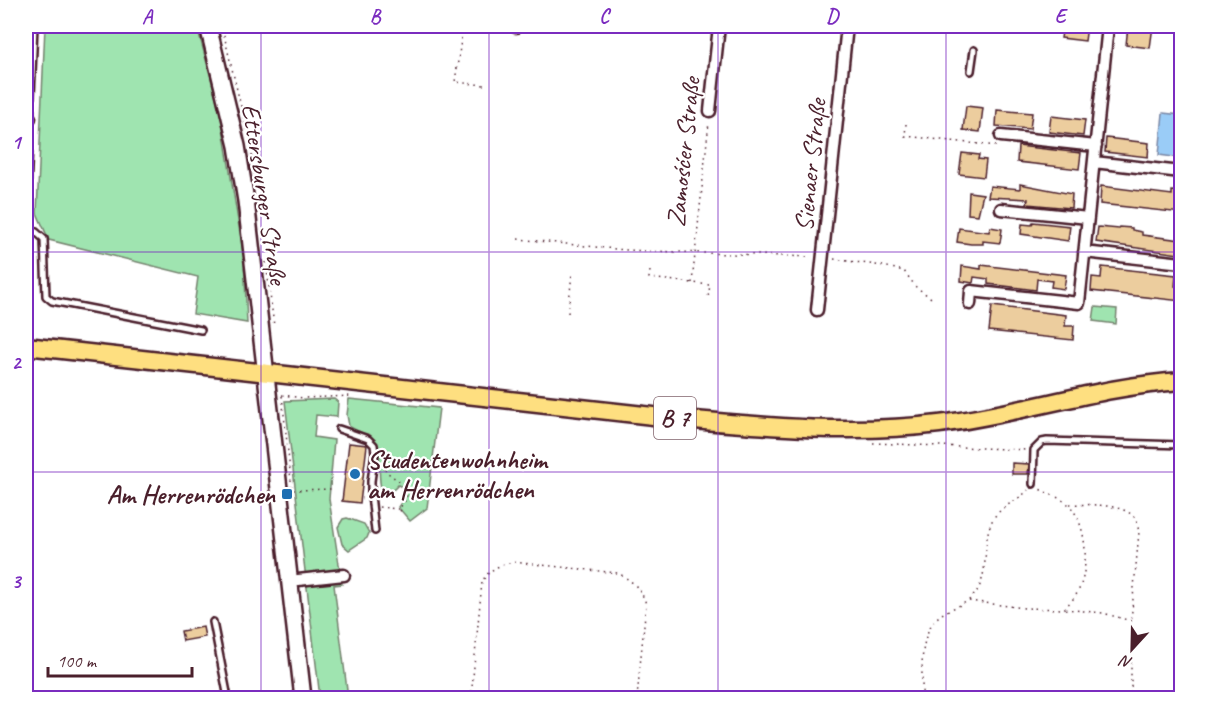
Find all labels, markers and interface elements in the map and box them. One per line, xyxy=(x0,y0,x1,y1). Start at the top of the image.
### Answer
text: A xyxy=(142,4,154,29)
text: B xyxy=(370,4,382,29)
text: C xyxy=(599,4,611,29)
text: D xyxy=(826,4,840,29)
text: E xyxy=(1055,4,1069,29)
street label: Zamośćer Straße xyxy=(659,73,708,228)
street label: Sienaer Straße xyxy=(787,95,834,233)
street label: Ettersburger Straße xyxy=(234,102,295,289)
text: 1 xyxy=(12,130,23,155)
text: 2 xyxy=(12,350,23,375)
road number: B 7 xyxy=(654,397,696,439)
place label: Studentenwohnheim am Herrenrödchen xyxy=(367,443,549,506)
marker: Studentenwohnheim am Herrenrödchen xyxy=(348,467,362,481)
place label: Am Herrenrödchen xyxy=(107,478,276,511)
marker: Am Herrenrödchen xyxy=(280,487,294,501)
text: 3 xyxy=(12,569,23,594)
north arrow xyxy=(1102,619,1162,679)
scale bar xyxy=(48,640,192,678)
text: 100 m xyxy=(57,650,98,672)
text: N xyxy=(1116,650,1135,673)

